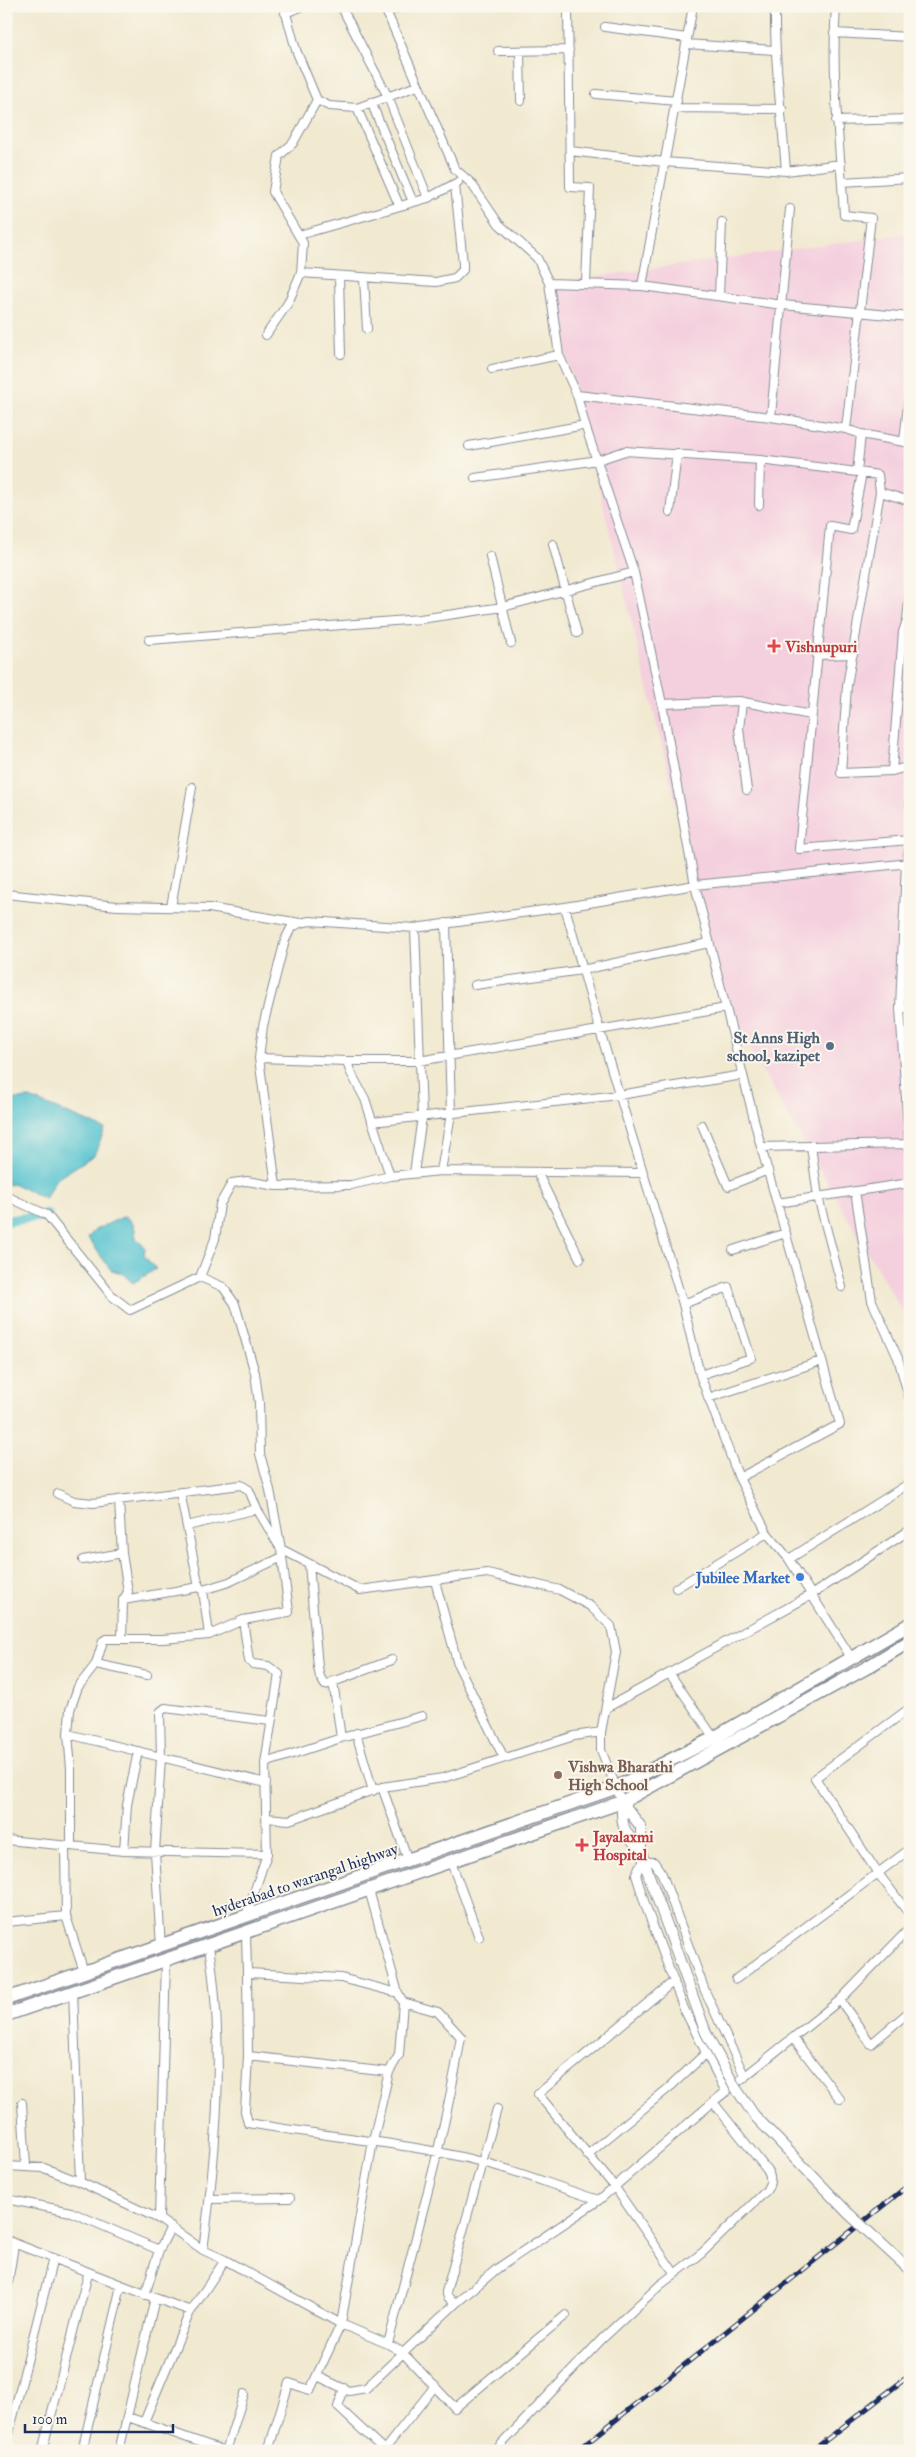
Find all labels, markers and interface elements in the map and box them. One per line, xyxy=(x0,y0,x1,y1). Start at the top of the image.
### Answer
place label: Vishnupuri xyxy=(784,637,858,658)
marker: Vishnupuri xyxy=(767,639,781,653)
place label: St Anns High school, kazipet xyxy=(727,1028,821,1067)
marker: St Anns High school, kazipet xyxy=(824,1040,836,1052)
place label: Jubilee Market xyxy=(695,1568,791,1589)
marker: Jubilee Market xyxy=(794,1571,806,1583)
place label: Vishwa Bharathi High School xyxy=(567,1757,673,1796)
marker: Vishwa Bharathi High School xyxy=(552,1769,564,1781)
place label: Jayalaxmi Hospital xyxy=(592,1827,654,1866)
street label: hyderabad to warangal highway xyxy=(210,1838,402,1921)
marker: Jayalaxmi Hospital xyxy=(575,1838,589,1852)
scale bar xyxy=(25,2402,172,2434)
text: 100 m xyxy=(32,2410,68,2429)

